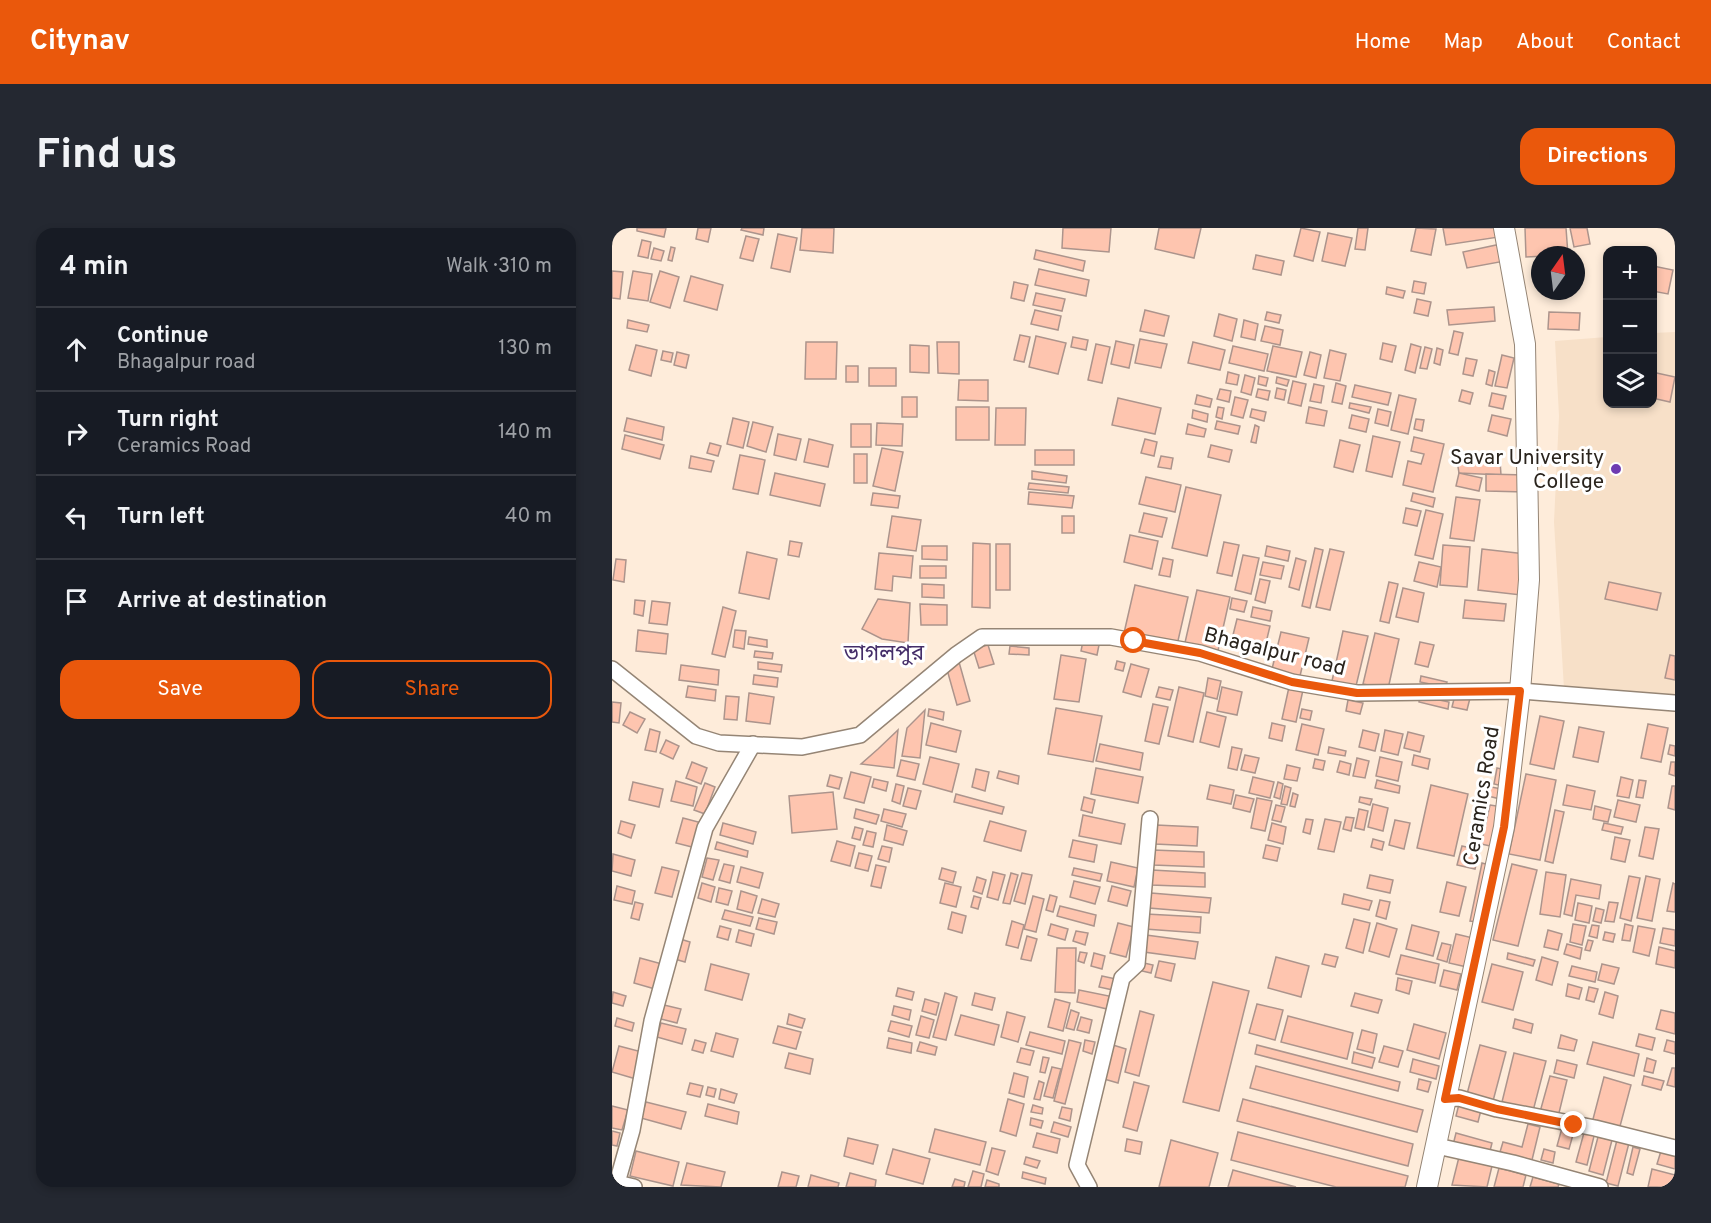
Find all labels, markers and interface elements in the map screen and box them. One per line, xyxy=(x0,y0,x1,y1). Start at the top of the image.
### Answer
text: Citynav xyxy=(30,24,130,60)
text: Home xyxy=(1355,29,1411,56)
text: Map xyxy=(1444,29,1483,56)
text: About xyxy=(1516,29,1574,56)
text: Contact xyxy=(1607,29,1681,56)
button: Directions xyxy=(1520,128,1675,185)
text: Find us xyxy=(36,130,177,183)
north arrow xyxy=(1531,246,1585,300)
map controls xyxy=(1603,246,1657,408)
button: + xyxy=(1603,246,1657,300)
text: 4 min xyxy=(60,251,129,284)
text: Walk · 310 m xyxy=(446,254,552,280)
button: − xyxy=(1603,300,1657,354)
text: Continue xyxy=(117,323,208,350)
icon: ahead xyxy=(60,333,93,366)
text: 130 m xyxy=(498,336,552,362)
text: Bhagalpur road xyxy=(117,350,255,376)
button: layers xyxy=(1603,354,1657,408)
text: Turn right xyxy=(117,407,219,434)
icon: right xyxy=(60,417,93,450)
text: 140 m xyxy=(498,420,552,446)
text: Ceramics Road xyxy=(117,434,251,460)
place label: Savar University College xyxy=(1450,445,1604,496)
marker: Savar University College xyxy=(1609,462,1623,476)
icon: left xyxy=(60,501,93,534)
text: Turn left xyxy=(117,504,205,531)
text: 40 m xyxy=(505,504,552,530)
icon: arrive xyxy=(60,585,93,618)
text: Arrive at destination xyxy=(117,588,327,615)
street label: Bhagalpur road xyxy=(1201,622,1348,683)
route start xyxy=(1120,627,1146,653)
district label: ভাগলপুর xyxy=(843,641,925,668)
button: Save xyxy=(60,660,300,719)
button: Share xyxy=(312,660,552,719)
street label: Ceramics Road xyxy=(1458,724,1507,868)
route end xyxy=(1560,1111,1586,1137)

